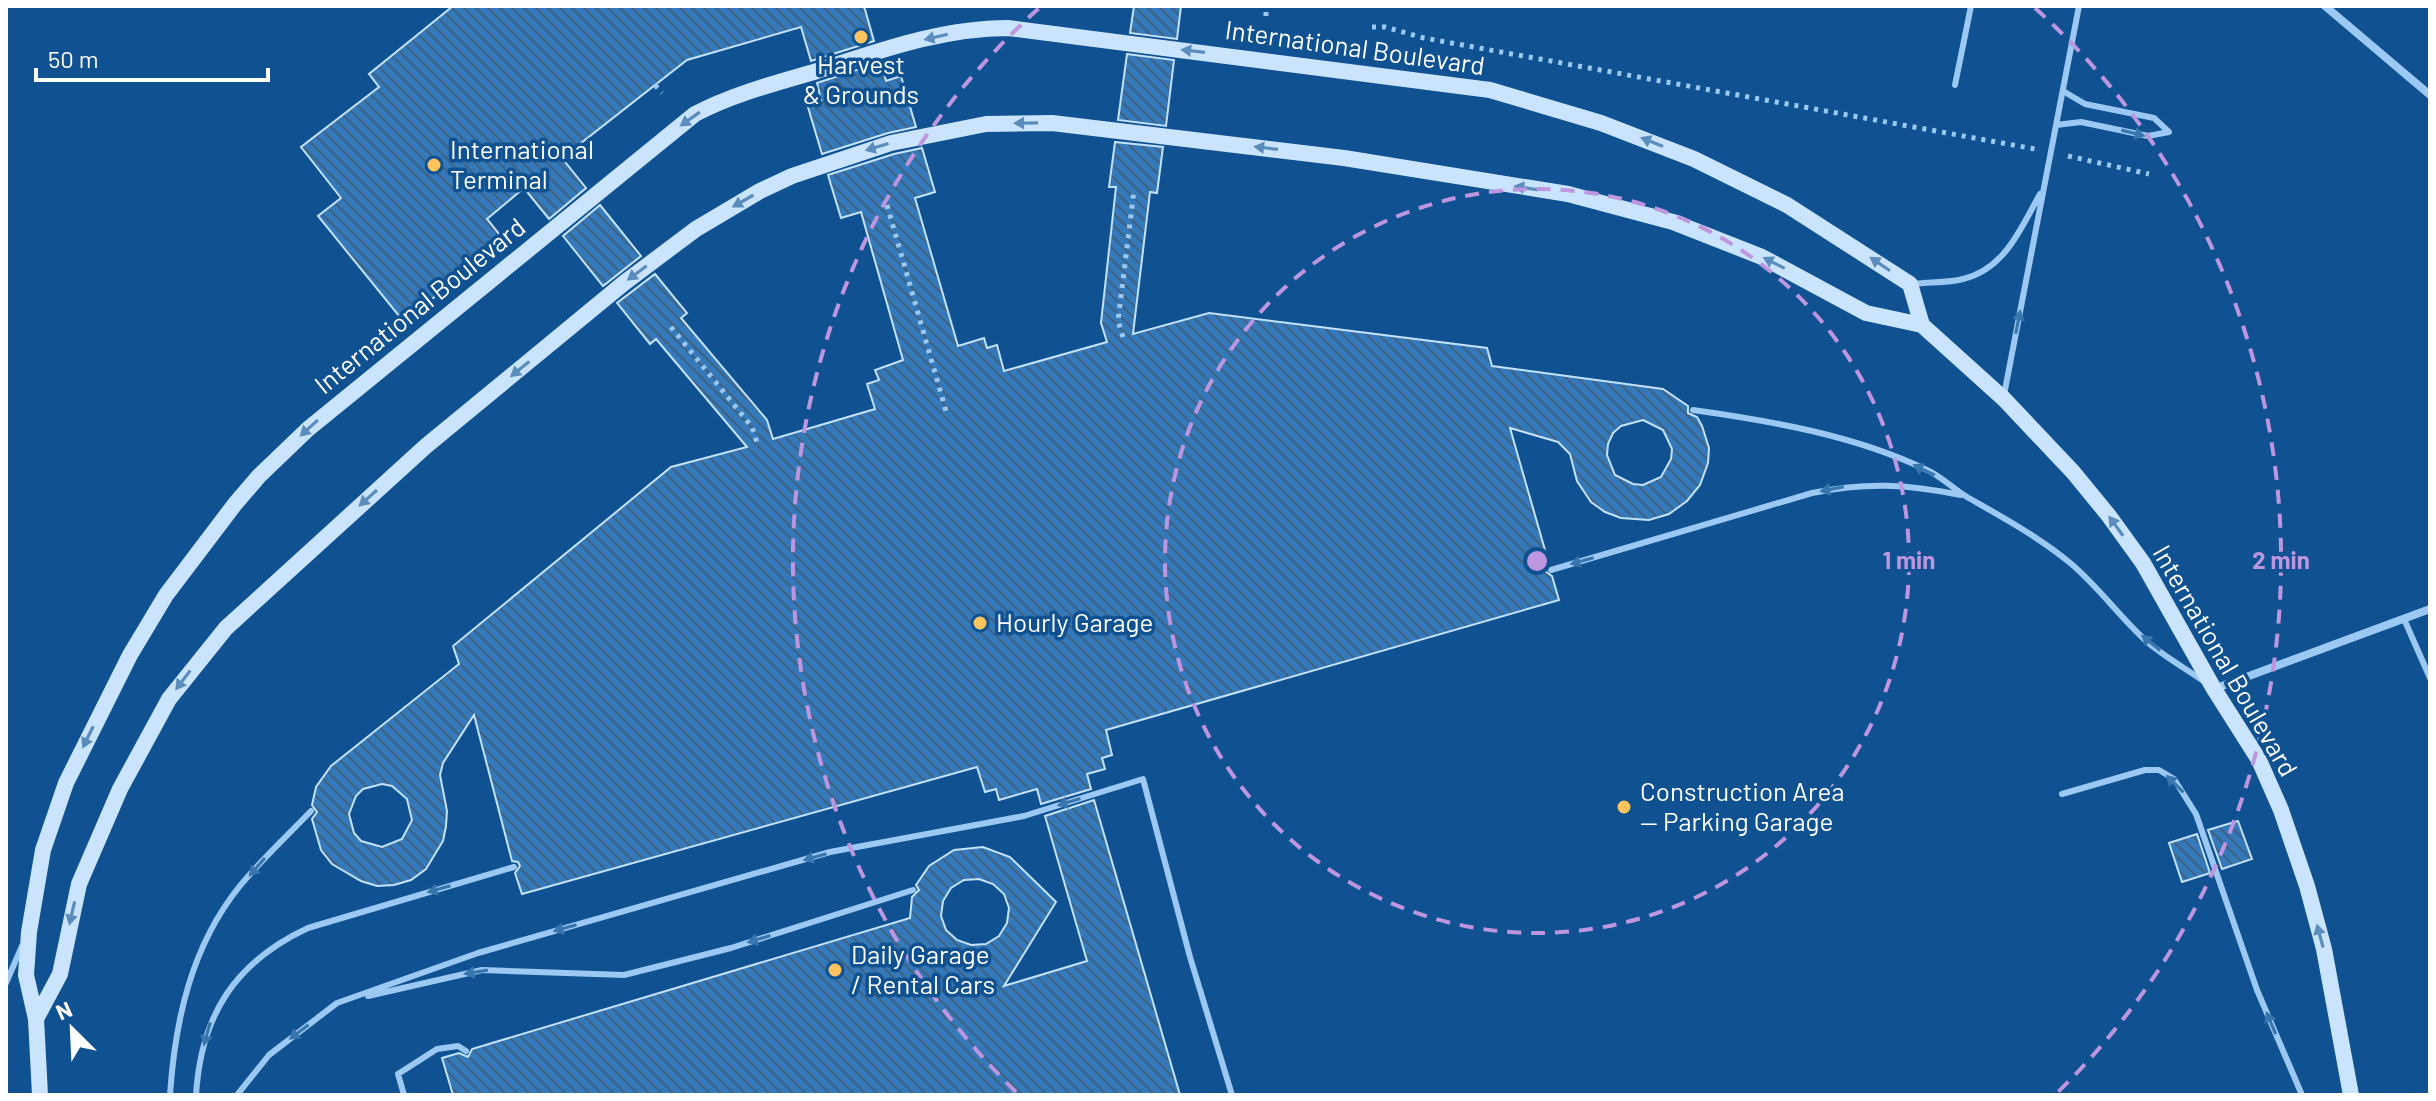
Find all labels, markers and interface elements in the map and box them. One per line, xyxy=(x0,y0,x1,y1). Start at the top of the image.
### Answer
street label: International Boulevard xyxy=(1223,13,1487,80)
marker: Harvest & Grounds xyxy=(852,28,870,46)
one-way arrow xyxy=(923,31,948,43)
scale bar xyxy=(36,32,268,82)
text: 50 m xyxy=(48,44,99,73)
one-way arrow xyxy=(1181,44,1206,57)
place label: Harvest & Grounds xyxy=(803,48,919,109)
one-way arrow xyxy=(679,111,700,126)
one-way arrow xyxy=(1013,117,1038,129)
one-way arrow xyxy=(2121,127,2146,139)
place label: International Terminal xyxy=(450,133,594,194)
one-way arrow xyxy=(1640,135,1664,148)
one-way arrow xyxy=(864,141,888,154)
one-way arrow xyxy=(1253,141,1278,154)
marker: International Terminal xyxy=(425,156,443,174)
one-way arrow xyxy=(1513,181,1538,194)
one-way arrow xyxy=(732,194,754,208)
street label: International Boulevard xyxy=(308,210,531,399)
one-way arrow xyxy=(1763,256,1785,270)
one-way arrow xyxy=(1870,257,1891,272)
one-way arrow xyxy=(627,265,648,281)
one-way arrow xyxy=(2013,309,2025,334)
one-way arrow xyxy=(510,360,530,377)
one-way arrow xyxy=(300,419,320,436)
one-way arrow xyxy=(1912,463,1935,477)
one-way arrow xyxy=(1819,483,1844,496)
one-way arrow xyxy=(359,488,378,506)
one-way arrow xyxy=(2108,515,2124,537)
street label: International Boulevard xyxy=(2147,539,2305,781)
text: 1 min xyxy=(1883,545,1935,574)
text: 2 min xyxy=(2252,545,2310,574)
centre of rings xyxy=(1523,547,1551,575)
one-way arrow xyxy=(1569,555,1593,568)
place label: Hourly Garage xyxy=(996,606,1153,637)
marker: Hourly Garage xyxy=(971,614,989,632)
one-way arrow xyxy=(2141,635,2161,652)
one-way arrow xyxy=(176,670,192,690)
one-way arrow xyxy=(81,725,95,748)
place label: Construction Area — Parking Garage xyxy=(1640,775,1844,836)
one-way arrow xyxy=(2166,775,2184,794)
one-way arrow xyxy=(1056,796,1080,809)
marker: Construction Area — Parking Garage xyxy=(1615,798,1633,816)
one-way arrow xyxy=(802,851,826,864)
one-way arrow xyxy=(249,857,266,877)
one-way arrow xyxy=(427,883,451,896)
one-way arrow xyxy=(65,901,78,926)
one-way arrow xyxy=(553,922,577,935)
one-way arrow xyxy=(2313,924,2326,948)
one-way arrow xyxy=(746,933,770,946)
place label: Daily Garage / Rental Cars xyxy=(851,938,995,999)
marker: Daily Garage / Rental Cars xyxy=(826,961,844,979)
one-way arrow xyxy=(463,966,488,979)
north arrow xyxy=(32,989,112,1069)
text: N xyxy=(51,995,75,1025)
one-way arrow xyxy=(2265,1011,2278,1035)
one-way arrow xyxy=(201,1022,213,1047)
one-way arrow xyxy=(289,1024,309,1040)

